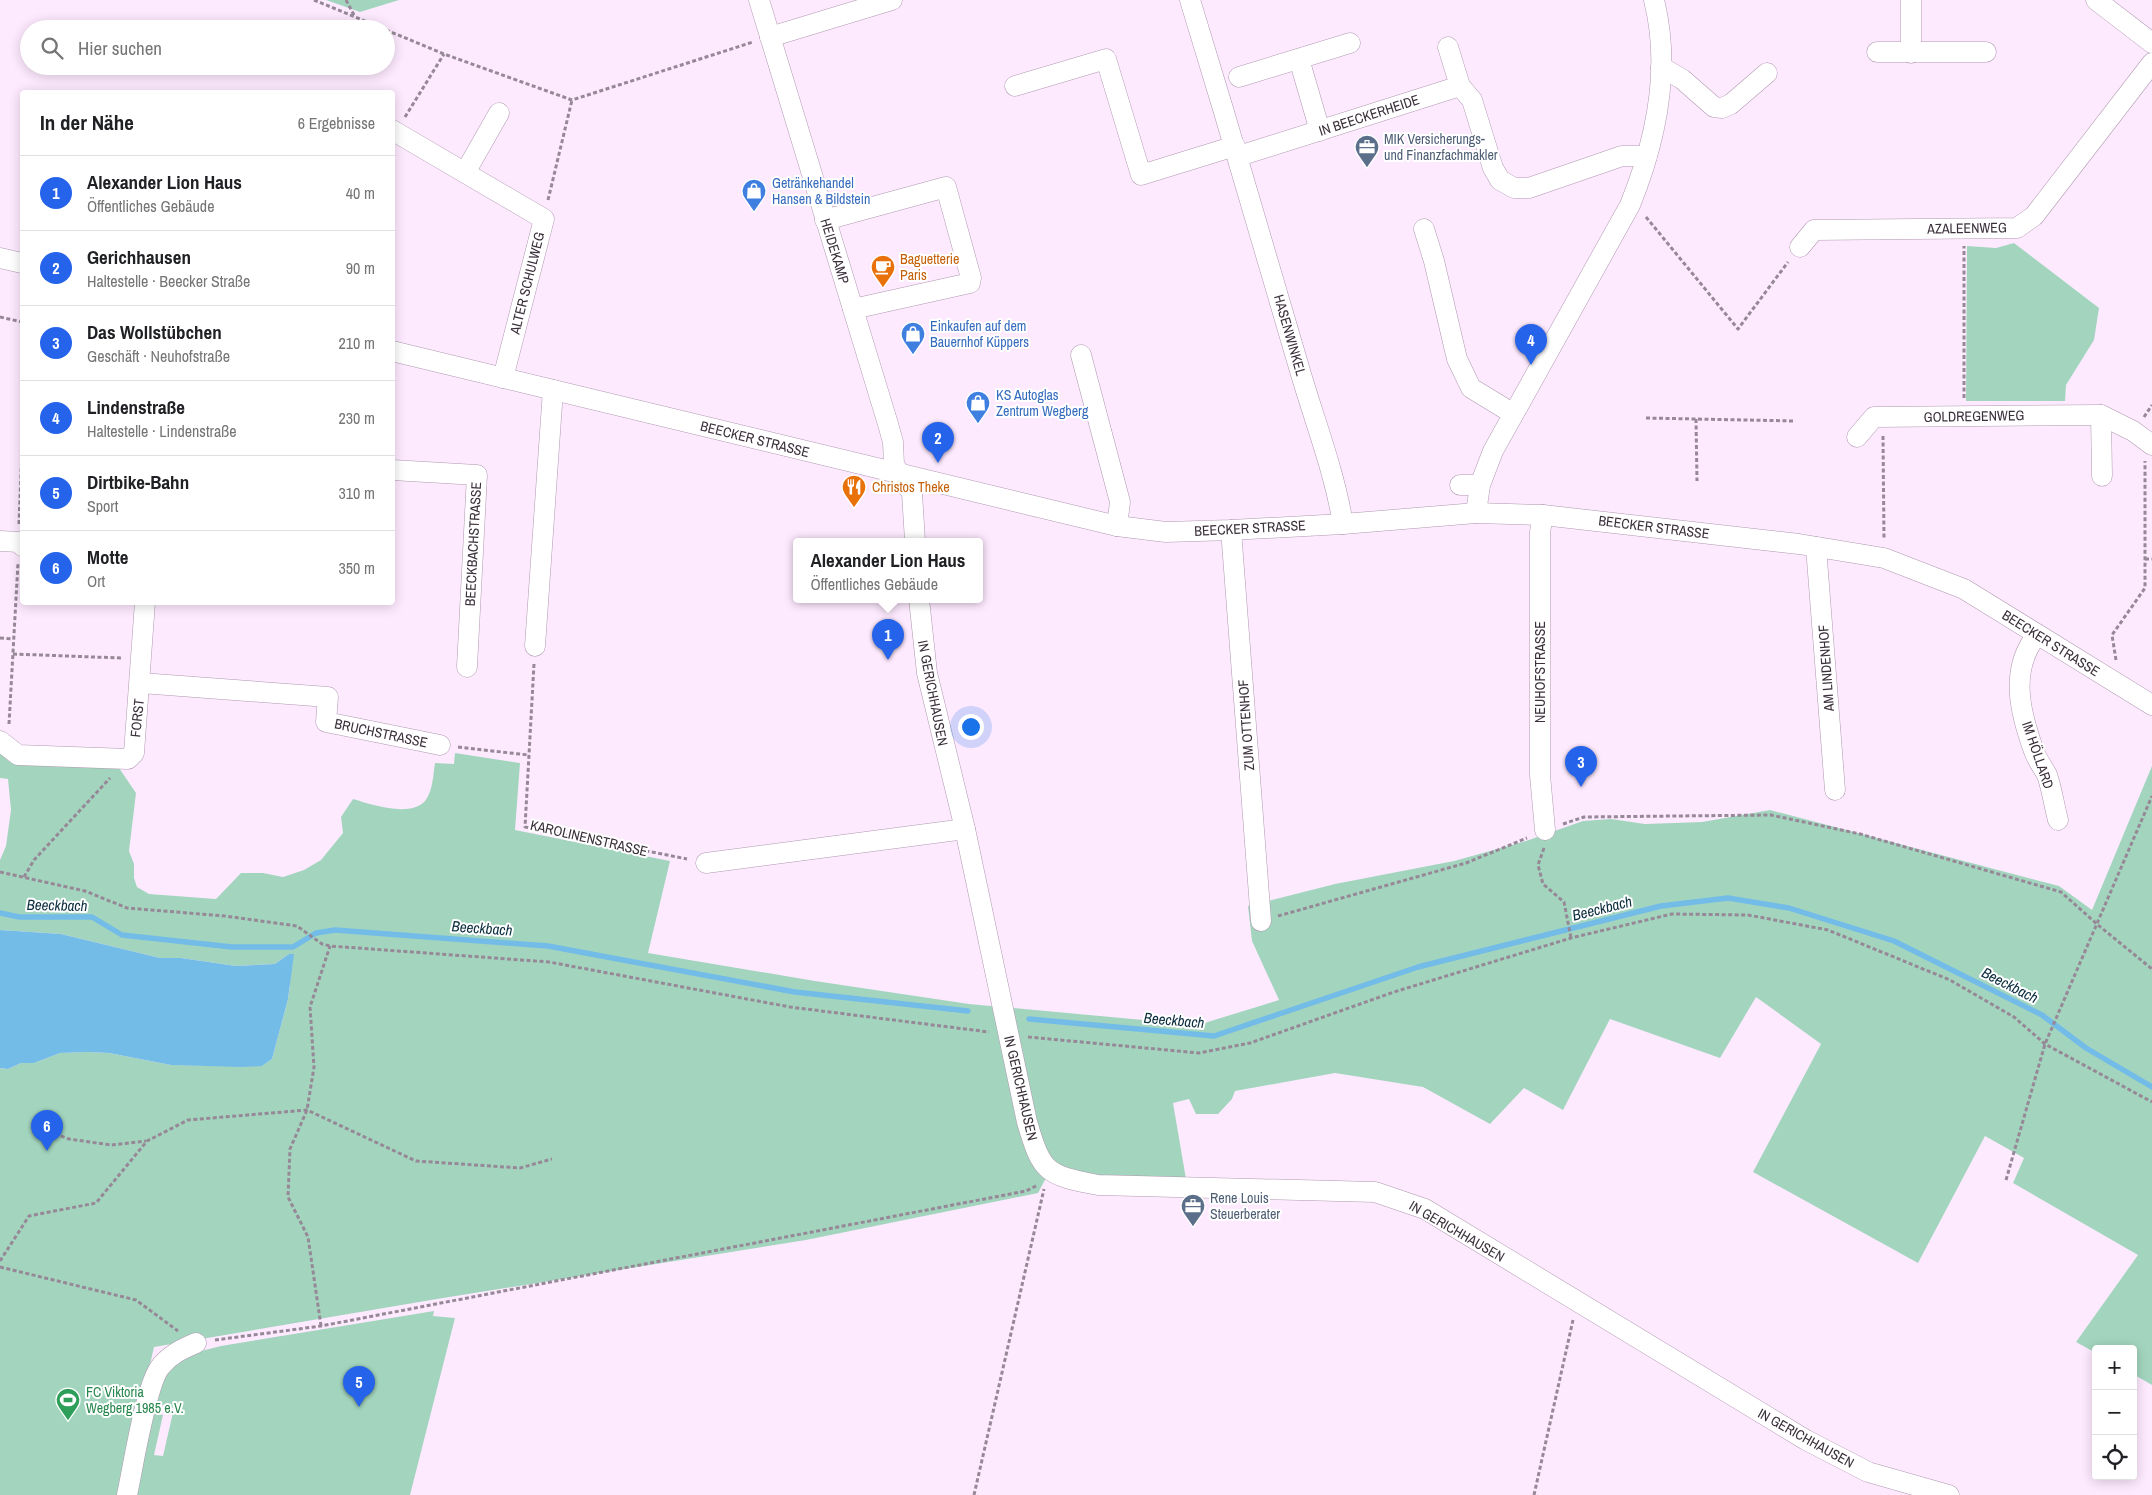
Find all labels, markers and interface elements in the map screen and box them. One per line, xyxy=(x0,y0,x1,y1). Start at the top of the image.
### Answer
search box xyxy=(20,20,395,75)
icon: search xyxy=(38,34,66,62)
text: Hier suchen xyxy=(78,35,162,61)
street label: IN BEECKERHEIDE xyxy=(1316,90,1422,140)
text: In der Nähe xyxy=(40,108,134,137)
text: 6 Ergebnisse xyxy=(298,112,375,134)
place label: MIK Versicherungs- und Finanzfachmakler xyxy=(1384,130,1498,164)
office icon: MIK Versicherungs- und Finanzfachmakler xyxy=(1354,134,1380,168)
text: Alexander Lion Haus xyxy=(87,169,242,195)
place label: Getränkehandel Hansen & Bildstein xyxy=(772,174,870,208)
shop icon: Getränkehandel Hansen & Bildstein xyxy=(741,178,767,212)
text: 1 xyxy=(52,182,60,204)
text: 40 m xyxy=(346,182,375,204)
text: Öffentliches Gebäude xyxy=(87,195,214,217)
street label: HEIDEKAMP xyxy=(817,216,854,286)
street label: AZALEENWEG xyxy=(1926,218,2007,238)
street label: ALTER SCHULWEG xyxy=(505,230,548,337)
text: Gerichhausen xyxy=(87,244,191,270)
place label: Baguetterie Paris xyxy=(900,250,959,284)
cafe icon: Baguetterie Paris xyxy=(870,254,896,288)
text: 2 xyxy=(52,257,60,279)
text: 90 m xyxy=(346,257,375,279)
text: Haltestelle · Beecker Straße xyxy=(87,270,250,292)
street label: HASENWINKEL xyxy=(1270,292,1310,378)
place label: Einkaufen auf dem Bauernhof Küppers xyxy=(930,317,1029,351)
text: Das Wollstübchen xyxy=(87,319,222,345)
shop icon: Einkaufen auf dem Bauernhof Küppers xyxy=(900,321,926,355)
pin: 4 xyxy=(1515,324,1547,365)
text: 3 xyxy=(52,332,60,354)
text: 210 m xyxy=(339,332,375,354)
text: Geschäft · Neuhofstraße xyxy=(87,345,230,367)
place label: KS Autoglas Zentrum Wegberg xyxy=(996,386,1089,420)
shop icon: KS Autoglas Zentrum Wegberg xyxy=(965,390,991,424)
text: Lindenstraße xyxy=(87,394,185,420)
street label: GOLDREGENWEG xyxy=(1923,406,2025,426)
text: 4 xyxy=(52,407,60,429)
text: 230 m xyxy=(339,407,375,429)
street label: BEECKER STRASSE xyxy=(699,417,811,461)
text: Haltestelle · Lindenstraße xyxy=(87,420,237,442)
pin: 2 xyxy=(922,422,954,463)
text: Dirtbike-Bahn xyxy=(87,469,189,495)
restaurant icon: Christos Theke xyxy=(841,474,867,508)
place label: Christos Theke xyxy=(872,478,950,496)
street label: BEECKBACHSTRASSE xyxy=(461,481,485,607)
text: 5 xyxy=(52,482,60,504)
text: 310 m xyxy=(339,482,375,504)
text: Sport xyxy=(87,495,118,517)
street label: BEECKER STRASSE xyxy=(1597,511,1711,543)
street label: BEECKER STRASSE xyxy=(1194,516,1306,540)
popup xyxy=(793,538,983,603)
text: Motte xyxy=(87,544,129,570)
text: Alexander Lion Haus xyxy=(811,547,965,573)
text: 6 xyxy=(52,557,60,579)
text: 350 m xyxy=(339,557,375,579)
text: Ort xyxy=(87,570,105,592)
text: Öffentliches Gebäude xyxy=(811,573,938,595)
street label: BEECKER STRASSE xyxy=(1999,606,2103,680)
pin: 1 xyxy=(872,619,904,660)
street label: NEUHOFSTRASSE xyxy=(1531,621,1549,723)
street label: AM LINDENHOF xyxy=(1814,624,1838,713)
street label: IN GERICHHAUSEN xyxy=(914,639,952,747)
street label: ZUM OTTENHOF xyxy=(1234,679,1258,771)
street label: FORST xyxy=(126,698,148,738)
street label: BRUCHSTRASSE xyxy=(333,714,429,752)
your location xyxy=(958,714,984,740)
street label: IM HÖLLARD xyxy=(2018,719,2058,791)
pin: 3 xyxy=(1565,746,1597,787)
street label: KAROLINENSTRASSE xyxy=(529,816,649,860)
water label: Beeckbach xyxy=(1570,890,1634,926)
water label: Beeckbach xyxy=(26,894,88,916)
water label: Beeckbach xyxy=(451,915,513,941)
water label: Beeckbach xyxy=(1978,962,2042,1008)
water label: Beeckbach xyxy=(1143,1007,1205,1033)
street label: IN GERICHHAUSEN xyxy=(1000,1034,1042,1142)
pin: 6 xyxy=(31,1110,63,1151)
place label: Rene Louis Steuerberater xyxy=(1210,1189,1280,1223)
office icon: Rene Louis Steuerberater xyxy=(1180,1193,1206,1227)
street label: IN GERICHHAUSEN xyxy=(1406,1196,1508,1266)
map controls xyxy=(2092,1345,2137,1480)
button: + xyxy=(2092,1345,2137,1390)
pin: 5 xyxy=(343,1366,375,1407)
place label: FC Viktoria Wegberg 1985 e.V. xyxy=(86,1383,184,1417)
sports icon: FC Viktoria Wegberg 1985 e.V. xyxy=(55,1387,81,1421)
button: − xyxy=(2092,1390,2137,1435)
street label: IN GERICHHAUSEN xyxy=(1755,1404,1857,1472)
button: locate xyxy=(2092,1435,2137,1480)

